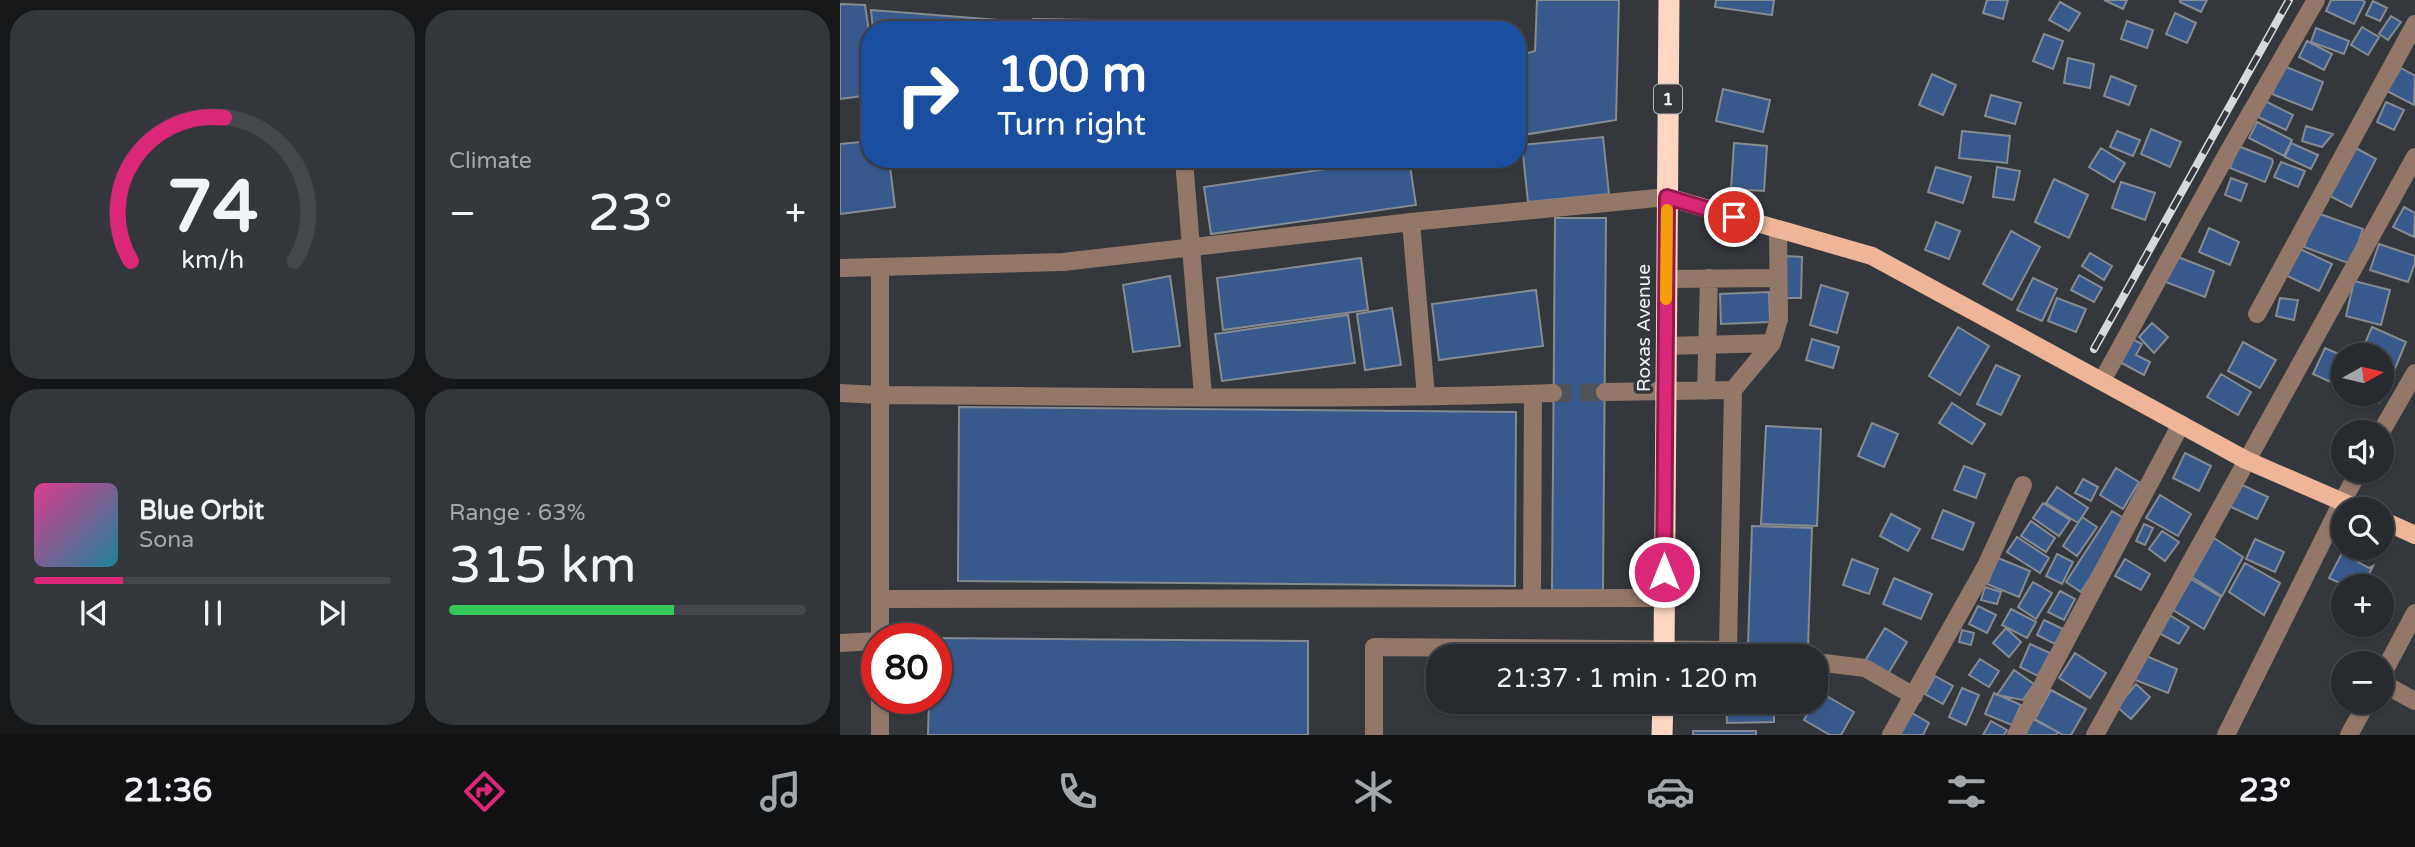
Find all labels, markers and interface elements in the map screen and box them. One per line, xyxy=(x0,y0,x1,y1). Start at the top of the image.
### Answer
text: 100 m xyxy=(997,46,1147,105)
icon: right xyxy=(882,49,973,140)
road number: 1 xyxy=(1654,84,1682,114)
text: Turn right xyxy=(997,106,1146,144)
text: Climate xyxy=(449,147,532,175)
text: 74 xyxy=(167,164,258,252)
text: 23° xyxy=(588,182,673,245)
pin xyxy=(1704,187,1764,247)
text: − xyxy=(449,191,476,237)
text: + xyxy=(785,191,806,237)
icon: arrive xyxy=(1715,198,1753,236)
text: km/h xyxy=(181,244,244,274)
street label: Roxas Avenue xyxy=(1633,264,1655,392)
north arrow xyxy=(2331,343,2394,406)
map controls xyxy=(2331,343,2394,714)
button: sound xyxy=(2331,420,2394,483)
text: Blue Orbit xyxy=(139,495,264,526)
button: search xyxy=(2331,497,2394,560)
text: Range · 63% xyxy=(449,499,585,527)
text: Sona xyxy=(139,526,194,554)
text: 315 km xyxy=(449,534,637,597)
position arrow xyxy=(1627,535,1701,609)
button: + xyxy=(2331,574,2394,637)
icon: previous xyxy=(75,594,113,632)
icon: pause xyxy=(194,594,232,632)
icon: next xyxy=(313,594,351,632)
speed limit sign: 80 xyxy=(861,623,952,714)
button: − xyxy=(2331,651,2394,714)
text: 21:37 · 1 min · 120 m xyxy=(1496,663,1758,694)
icon: directions xyxy=(460,767,509,816)
icon: music xyxy=(756,767,805,816)
icon: phone xyxy=(1053,767,1102,816)
icon: climate xyxy=(1349,767,1398,816)
icon: car xyxy=(1646,767,1695,816)
icon: filters xyxy=(1942,767,1991,816)
text: 21:36 xyxy=(124,772,212,810)
text: 23° xyxy=(2239,772,2291,810)

